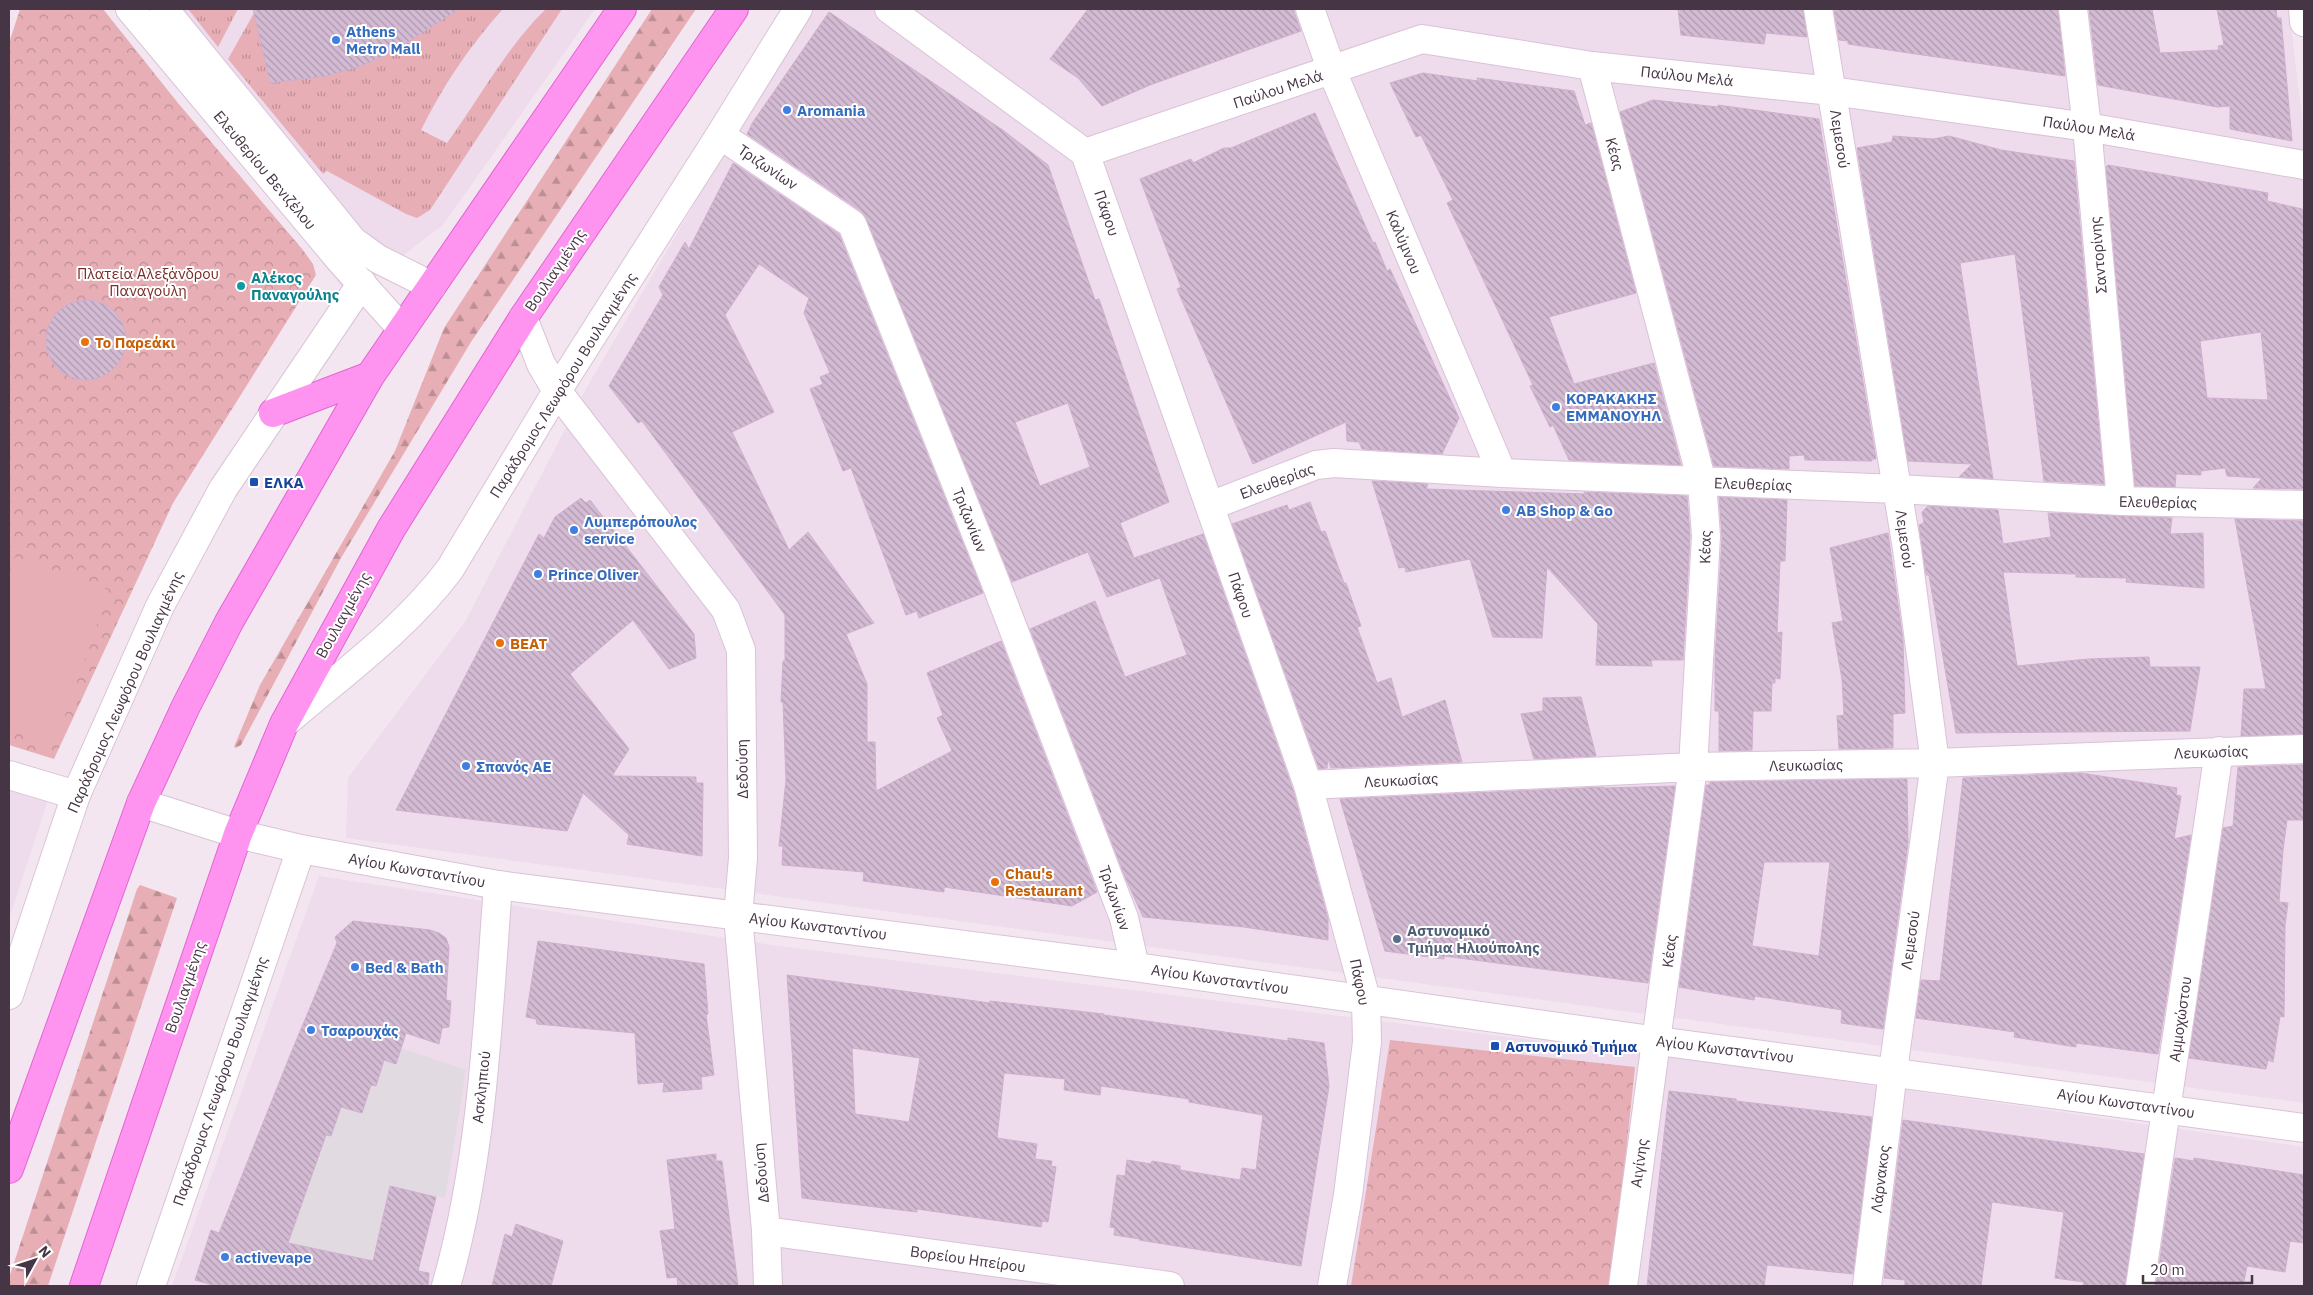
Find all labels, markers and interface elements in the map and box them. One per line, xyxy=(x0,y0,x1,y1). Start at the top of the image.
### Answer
place label: Athens Metro Mall xyxy=(346,22,421,58)
marker: Athens Metro Mall xyxy=(330,34,342,46)
street label: Παύλου Μελά xyxy=(1640,62,1735,90)
street label: Παύλου Μελά xyxy=(1231,65,1326,112)
place label: Aromania xyxy=(797,101,866,120)
marker: Aromania xyxy=(781,104,793,116)
street label: Ελευθερίου Βενιζέλου xyxy=(210,107,320,233)
street label: Λεμεσού xyxy=(1826,108,1854,170)
street label: Παύλου Μελά xyxy=(2041,111,2137,145)
street label: Κέας xyxy=(1601,135,1629,173)
street label: Τριζωνίων xyxy=(735,140,802,194)
street label: Πάφου xyxy=(1090,187,1124,239)
street label: Καλύμνου xyxy=(1382,207,1426,277)
street label: Σαντορίνης xyxy=(2085,216,2111,294)
street label: Βουλιαγμένης xyxy=(520,225,590,315)
park label: Πλατεία Αλεξάνδρου Παναγούλη xyxy=(77,264,219,300)
place label: Αλέκος Παναγούλης xyxy=(251,268,340,304)
street label: Παράδρομος Λεωφόρου Βουλιαγμένης xyxy=(485,269,641,501)
marker: Αλέκος Παναγούλης xyxy=(235,280,247,292)
place label: Το Παρεάκι xyxy=(95,333,175,352)
marker: Το Παρεάκι xyxy=(79,336,91,348)
place label: ΚΟΡΑΚΑΚΗΣ ΕΜΜΑΝΟΥΗΛ xyxy=(1566,389,1661,425)
marker: ΚΟΡΑΚΑΚΗΣ ΕΜΜΑΝΟΥΗΛ xyxy=(1550,401,1562,413)
street label: Ελευθερίας xyxy=(1237,459,1317,503)
place label: ΕΛΚΑ xyxy=(264,473,304,492)
street label: Ελευθερίας xyxy=(1714,473,1792,495)
marker: ΕΛΚΑ xyxy=(248,476,260,488)
street label: Τριζωνίων xyxy=(948,485,992,555)
street label: Ελευθερίας xyxy=(2119,492,2197,512)
place label: ΑΒ Shop & Go xyxy=(1516,501,1613,520)
marker: ΑΒ Shop & Go xyxy=(1500,504,1512,516)
street label: Λεμεσού xyxy=(1891,508,1919,570)
place label: Λυμπερόπουλος service xyxy=(584,512,698,548)
marker: Λυμπερόπουλος service xyxy=(568,524,580,536)
street label: Κέας xyxy=(1695,530,1715,564)
place label: Prince Oliver xyxy=(548,565,639,584)
street label: Παράδρομος Λεωφόρου Βουλιαγμένης xyxy=(63,568,187,816)
street label: Βουλιαγμένης xyxy=(311,568,375,662)
marker: Prince Oliver xyxy=(532,568,544,580)
street label: Πάφου xyxy=(1224,569,1258,621)
place label: ΒΕΑΤ xyxy=(510,634,547,653)
marker: ΒΕΑΤ xyxy=(494,637,506,649)
street label: Δεδούση xyxy=(732,739,752,799)
street label: Λευκωσίας xyxy=(2173,741,2249,763)
street label: Λευκωσίας xyxy=(1769,755,1843,775)
place label: Σπανός ΑΕ xyxy=(476,757,552,776)
marker: Σπανός ΑΕ xyxy=(460,760,472,772)
street label: Λευκωσίας xyxy=(1363,769,1439,791)
street label: Αγίου Κωνσταντίνου xyxy=(347,849,487,891)
street label: Τριζωνίων xyxy=(1095,863,1135,933)
place label: Chau's Restaurant xyxy=(1005,864,1083,900)
marker: Chau's Restaurant xyxy=(989,876,1001,888)
street label: Αγίου Κωνσταντίνου xyxy=(748,908,888,944)
street label: Λεμεσού xyxy=(1896,909,1924,971)
place label: Αστυνομικό Τμήμα Ηλιούπολης xyxy=(1407,921,1540,957)
marker: Αστυνομικό Τμήμα Ηλιούπολης xyxy=(1391,933,1403,945)
street label: Κέας xyxy=(1658,933,1680,969)
street label: Βουλιαγμένης xyxy=(160,939,210,1035)
street label: Παράδρομος Λεωφόρου Βουλιαγμένης xyxy=(168,954,272,1208)
street label: Πάφου xyxy=(1346,957,1374,1007)
place label: Bed & Bath xyxy=(365,958,444,977)
street label: Αγίου Κωνσταντίνου xyxy=(1150,960,1290,998)
marker: Bed & Bath xyxy=(349,961,361,973)
street label: Αμμοχώστου xyxy=(2165,975,2195,1063)
place label: Τσαρουχάς xyxy=(321,1021,399,1040)
marker: Τσαρουχάς xyxy=(305,1024,317,1036)
street label: Αγίου Κωνσταντίνου xyxy=(1655,1031,1795,1067)
place label: Αστυνομικό Τμήμα xyxy=(1505,1037,1637,1056)
marker: Αστυνομικό Τμήμα xyxy=(1489,1040,1501,1052)
street label: Ασκληπιού xyxy=(468,1050,494,1124)
street label: Αγίου Κωνσταντίνου xyxy=(2056,1084,2196,1122)
street label: Αιγίνης xyxy=(1626,1137,1652,1189)
street label: Δεδούση xyxy=(749,1142,773,1204)
street label: Λάρνακος xyxy=(1866,1144,1894,1214)
north arrow xyxy=(10,1235,60,1285)
street label: Βορείου Ηπείρου xyxy=(909,1241,1027,1277)
text: N xyxy=(35,1242,55,1261)
place label: activevape xyxy=(235,1248,312,1267)
marker: activevape xyxy=(219,1251,231,1263)
scale bar xyxy=(2143,1252,2252,1284)
text: 20 m xyxy=(2150,1260,2185,1279)

